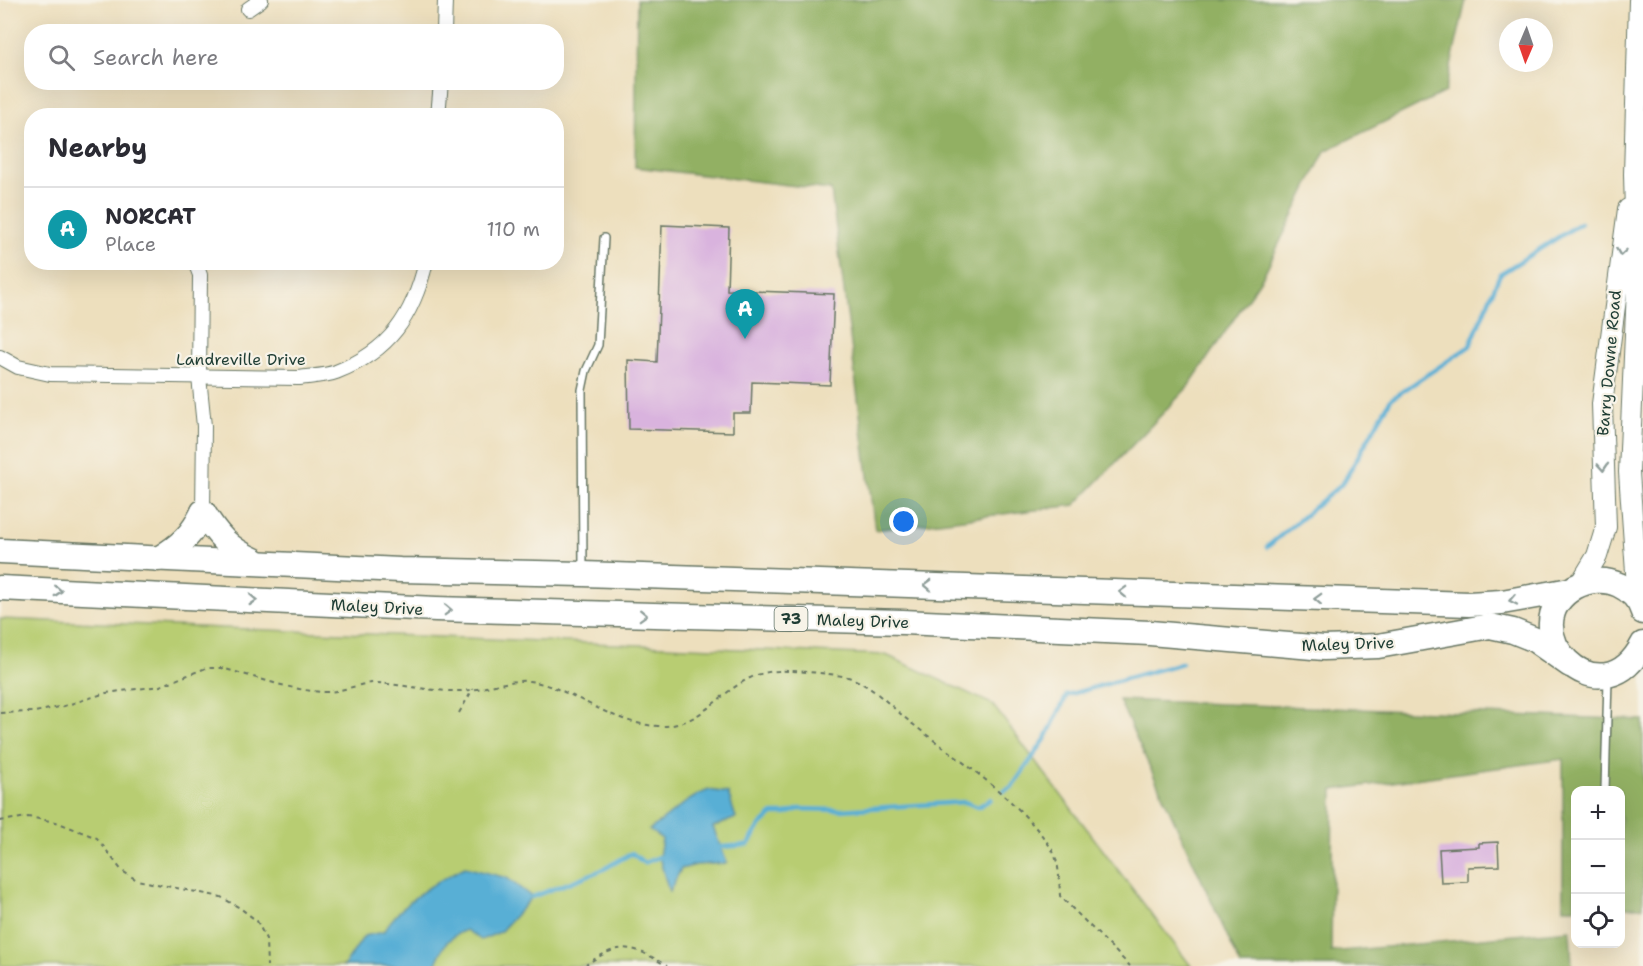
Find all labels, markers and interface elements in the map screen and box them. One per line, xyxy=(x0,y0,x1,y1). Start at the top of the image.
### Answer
north arrow xyxy=(1499,18,1553,72)
search box xyxy=(24,24,564,90)
icon: search xyxy=(45,41,78,74)
text: Search here xyxy=(93,43,219,72)
text: Nearby xyxy=(48,130,147,165)
text: NORCAT xyxy=(105,202,196,231)
text: A xyxy=(60,216,75,242)
text: 110 m xyxy=(486,216,540,242)
text: Place xyxy=(105,231,156,257)
one-way arrow xyxy=(1615,248,1627,257)
street label: Barry Downe Road xyxy=(1592,289,1626,437)
pin: A xyxy=(726,290,764,339)
street label: Landreville Drive xyxy=(176,349,306,370)
one-way arrow xyxy=(1596,462,1609,471)
your location xyxy=(889,507,918,536)
one-way arrow xyxy=(924,579,933,592)
one-way arrow xyxy=(54,584,63,597)
one-way arrow xyxy=(1119,585,1128,598)
one-way arrow xyxy=(1313,592,1322,605)
one-way arrow xyxy=(1508,593,1518,606)
one-way arrow xyxy=(249,594,258,607)
street label: Maley Drive xyxy=(330,594,424,620)
one-way arrow xyxy=(443,603,452,616)
road number: 73 xyxy=(774,607,808,631)
one-way arrow xyxy=(638,609,647,621)
street label: Maley Drive xyxy=(816,609,910,633)
street label: Maley Drive xyxy=(1301,632,1395,656)
map controls xyxy=(1571,786,1625,948)
button: + xyxy=(1571,786,1625,840)
button: − xyxy=(1571,840,1625,894)
button: locate xyxy=(1571,894,1625,948)

